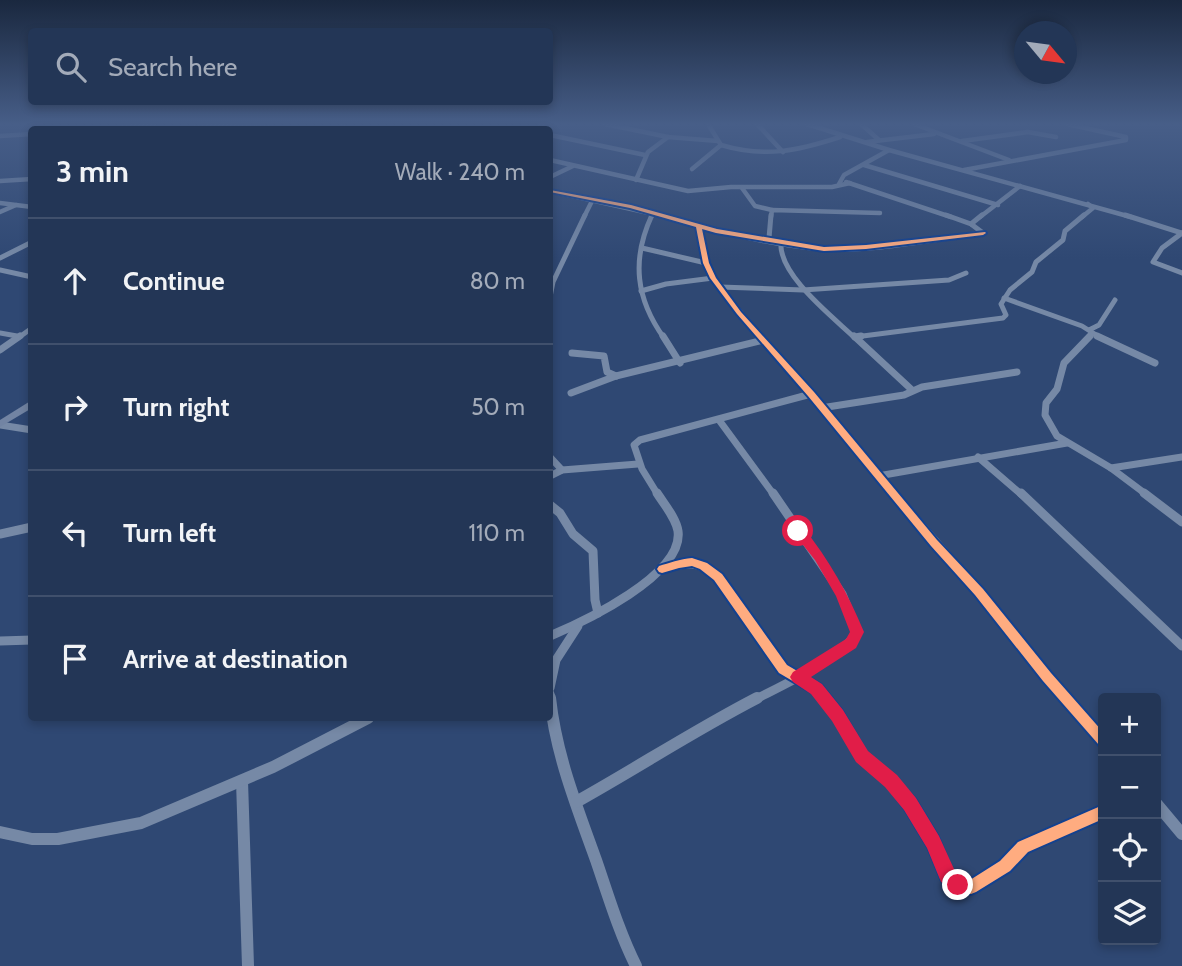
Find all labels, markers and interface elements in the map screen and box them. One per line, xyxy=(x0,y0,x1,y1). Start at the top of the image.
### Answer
north arrow xyxy=(1014,21,1077,84)
search box xyxy=(28,28,553,105)
icon: search xyxy=(52,48,90,86)
text: Search here xyxy=(108,51,237,83)
text: 3 min xyxy=(56,153,129,190)
text: Walk · 240 m xyxy=(395,158,525,186)
icon: ahead xyxy=(56,262,94,300)
text: Continue xyxy=(123,265,225,297)
text: 80 m xyxy=(470,267,525,295)
icon: right xyxy=(56,388,94,426)
text: Turn right xyxy=(123,391,229,423)
text: 50 m xyxy=(471,393,525,421)
icon: left xyxy=(56,514,94,552)
route start xyxy=(782,515,813,546)
text: Turn left xyxy=(123,517,216,549)
text: 110 m xyxy=(469,519,525,547)
icon: arrive xyxy=(56,640,94,678)
text: Arrive at destination xyxy=(123,643,348,675)
map controls xyxy=(1098,693,1161,945)
button: + xyxy=(1098,693,1161,756)
button: − xyxy=(1098,756,1161,819)
button: locate xyxy=(1098,819,1161,882)
route end xyxy=(942,869,973,900)
button: layers xyxy=(1098,882,1161,945)

